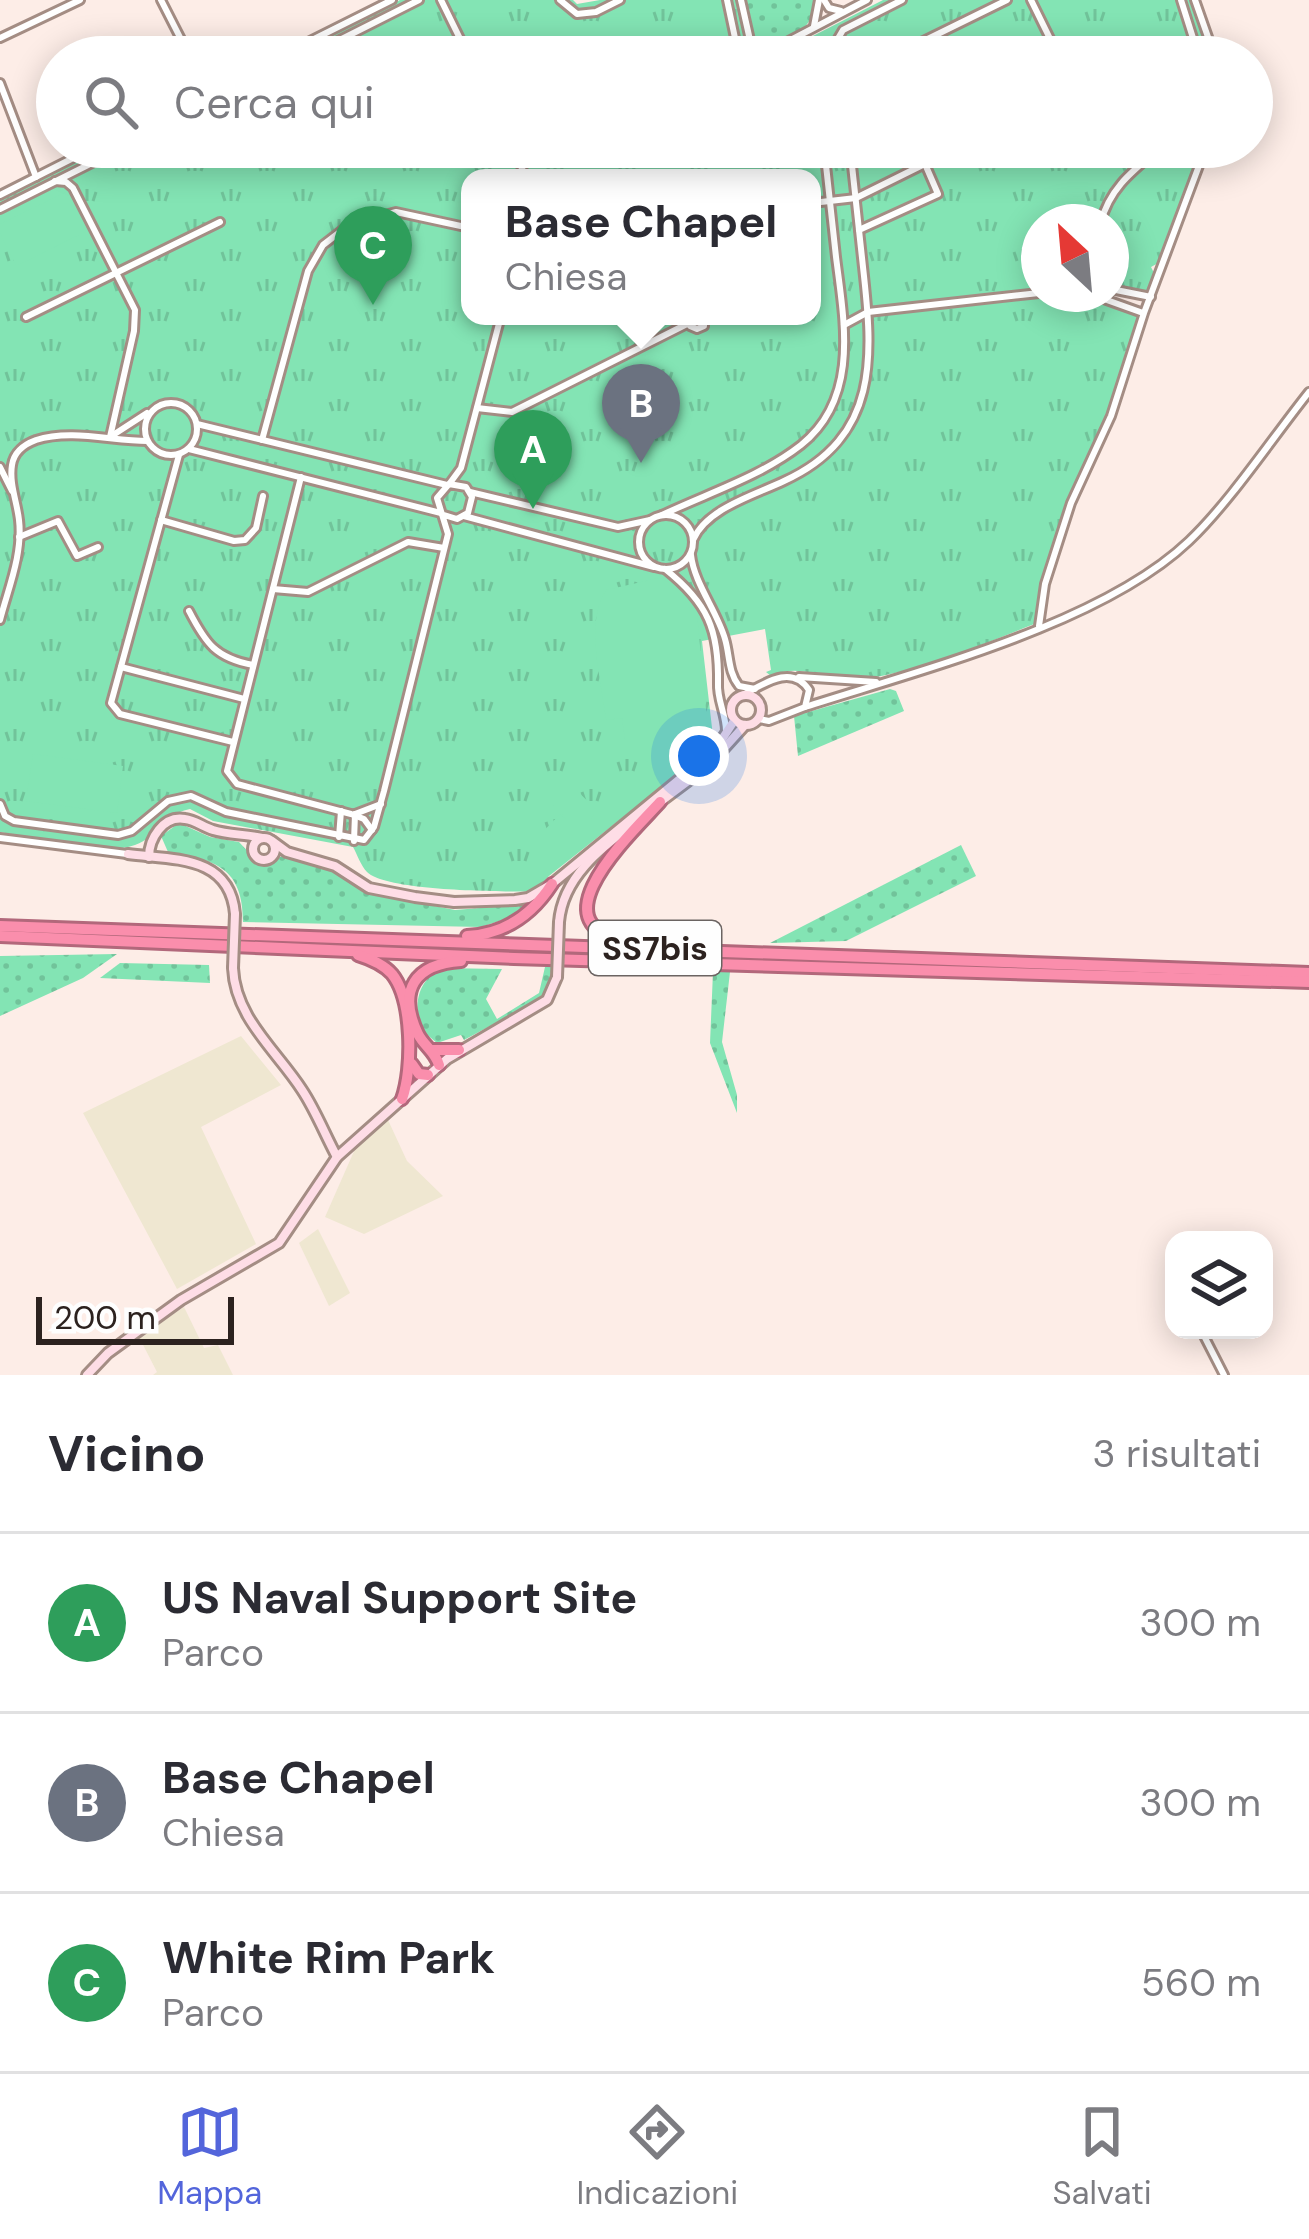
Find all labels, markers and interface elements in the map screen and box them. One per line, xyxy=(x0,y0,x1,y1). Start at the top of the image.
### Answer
search box xyxy=(36,36,1273,168)
icon: search xyxy=(78,69,144,135)
text: Cerca qui xyxy=(174,73,375,132)
popup xyxy=(461,169,821,325)
text: Base Chapel xyxy=(505,192,777,251)
north arrow xyxy=(1021,204,1129,312)
pin: C xyxy=(334,206,412,305)
text: Chiesa xyxy=(505,251,627,302)
pin: B xyxy=(602,364,680,463)
pin: A xyxy=(494,410,572,509)
your location xyxy=(669,726,729,786)
road number: SS7bis xyxy=(589,921,721,975)
map controls xyxy=(1165,1231,1273,1339)
button: layers xyxy=(1165,1231,1273,1339)
scale bar xyxy=(36,1291,234,1344)
text: 200 m xyxy=(54,1296,156,1339)
text: Vicino xyxy=(48,1420,206,1487)
text: 3 risultati xyxy=(1093,1428,1261,1479)
text: US Naval Support Site xyxy=(162,1568,637,1627)
text: A xyxy=(73,1597,101,1648)
text: 300 m xyxy=(1139,1597,1261,1648)
text: Parco xyxy=(162,1627,264,1678)
text: Base Chapel xyxy=(162,1748,435,1807)
text: B xyxy=(75,1777,99,1828)
text: 300 m xyxy=(1139,1777,1261,1828)
text: Chiesa xyxy=(162,1807,285,1858)
text: White Rim Park xyxy=(162,1928,495,1987)
text: C xyxy=(73,1957,101,2008)
text: 560 m xyxy=(1141,1957,1261,2008)
text: Parco xyxy=(162,1987,264,2038)
tab: Mappa xyxy=(157,2099,262,2214)
tab: Indicazioni xyxy=(577,2099,738,2214)
tab: Salvati xyxy=(1052,2099,1152,2214)

